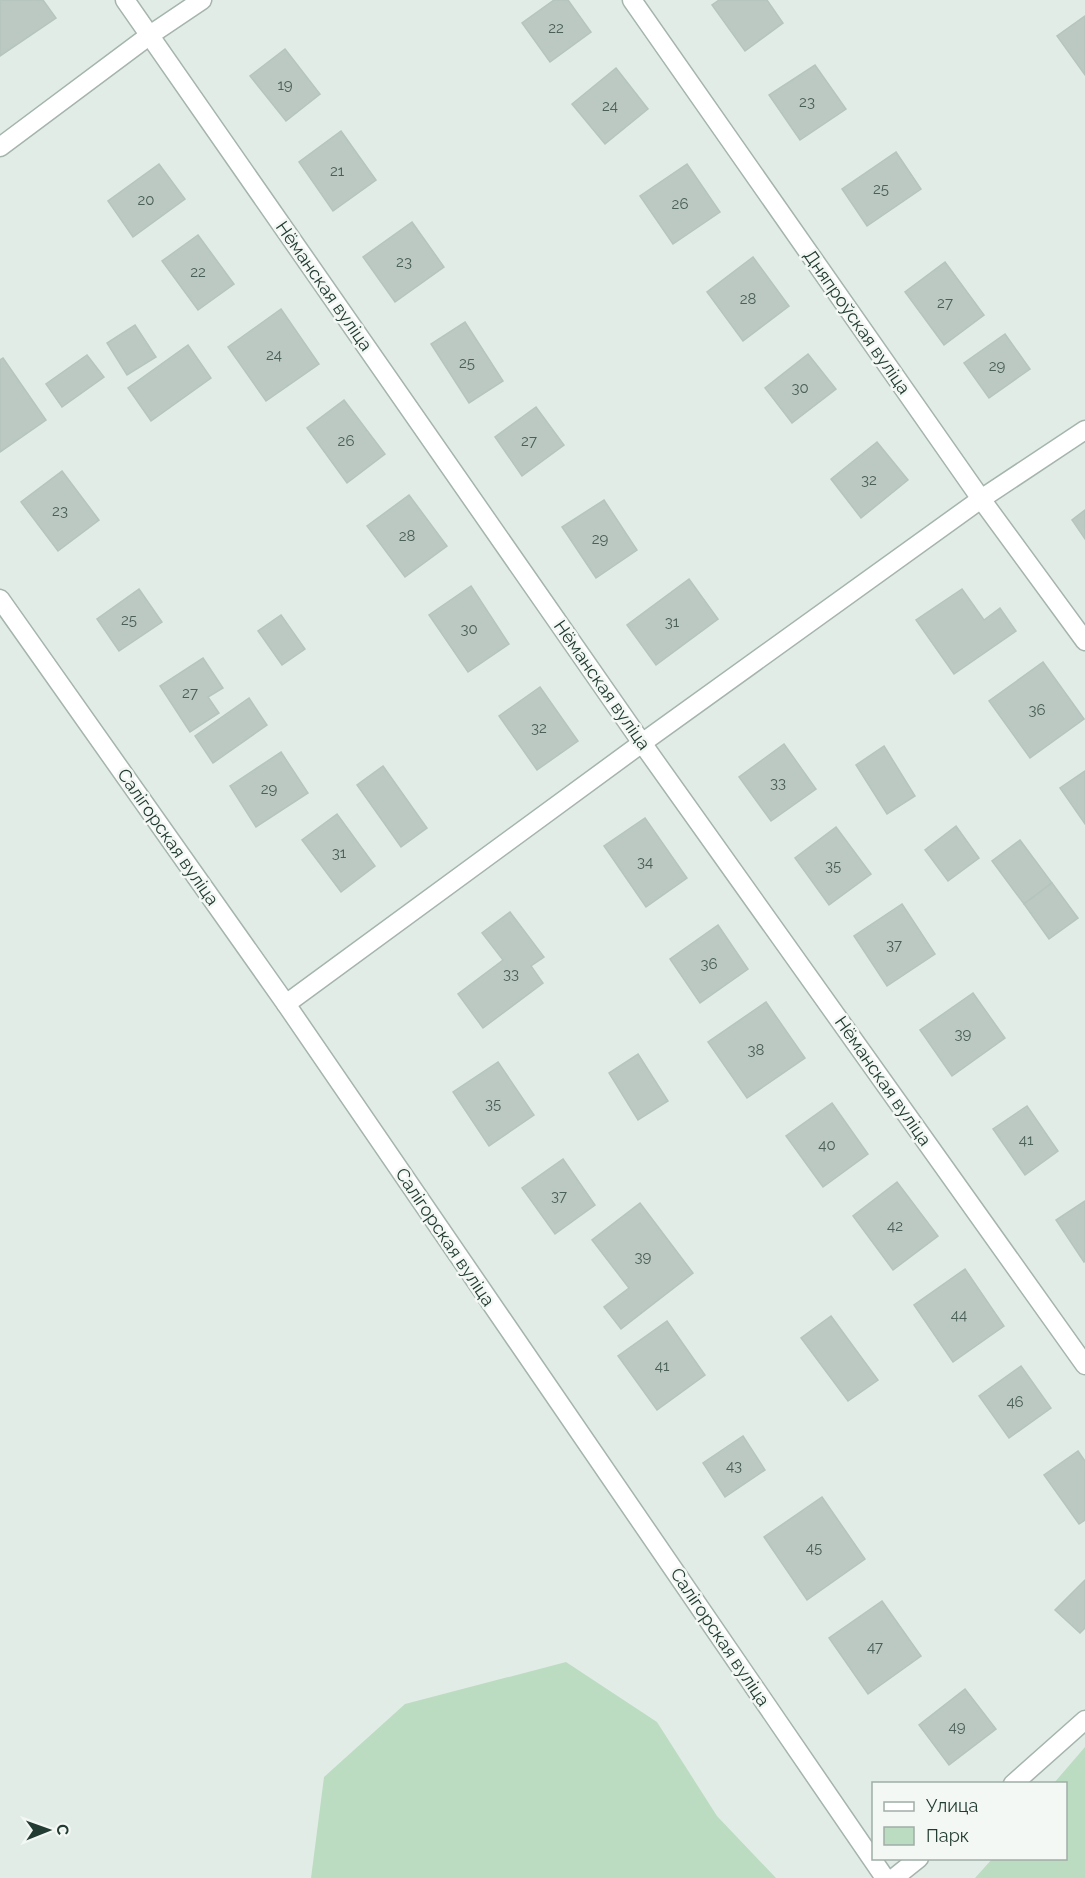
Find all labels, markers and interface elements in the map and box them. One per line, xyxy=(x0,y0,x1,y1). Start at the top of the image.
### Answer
house number: 22 xyxy=(548,19,564,37)
house number: 19 xyxy=(277,76,293,94)
house number: 23 xyxy=(799,93,815,111)
house number: 24 xyxy=(602,97,618,115)
house number: 21 xyxy=(330,162,345,180)
house number: 25 xyxy=(873,180,889,198)
house number: 20 xyxy=(138,191,155,209)
house number: 26 xyxy=(672,195,688,213)
street label: Нёманская вуліца xyxy=(272,217,377,355)
street label: Дняпроўская вуліца xyxy=(800,246,915,398)
house number: 23 xyxy=(396,253,412,271)
house number: 22 xyxy=(190,263,206,281)
house number: 28 xyxy=(740,290,756,308)
house number: 27 xyxy=(937,294,953,312)
house number: 24 xyxy=(266,346,282,364)
house number: 25 xyxy=(459,354,475,372)
house number: 29 xyxy=(989,357,1006,375)
house number: 30 xyxy=(791,379,809,397)
house number: 26 xyxy=(338,432,354,450)
house number: 27 xyxy=(521,432,537,450)
house number: 32 xyxy=(861,471,877,489)
house number: 23 xyxy=(52,502,68,520)
house number: 28 xyxy=(399,527,415,545)
house number: 29 xyxy=(592,530,609,548)
house number: 25 xyxy=(121,611,137,629)
house number: 31 xyxy=(665,613,680,631)
street label: Нёманская вуліца xyxy=(550,616,655,754)
house number: 30 xyxy=(460,620,478,638)
house number: 27 xyxy=(182,684,198,702)
house number: 36 xyxy=(1028,701,1046,719)
house number: 32 xyxy=(531,719,547,737)
street label: Салігорская вуліца xyxy=(113,764,224,909)
house number: 33 xyxy=(770,774,786,792)
house number: 29 xyxy=(261,780,278,798)
house number: 31 xyxy=(332,844,347,862)
house number: 34 xyxy=(637,853,653,871)
house number: 35 xyxy=(825,857,841,875)
house number: 37 xyxy=(886,936,902,954)
house number: 36 xyxy=(700,955,718,973)
house number: 33 xyxy=(503,965,519,983)
street label: Нёманская вуліца xyxy=(831,1012,936,1150)
house number: 39 xyxy=(955,1025,972,1043)
house number: 38 xyxy=(748,1041,765,1059)
house number: 35 xyxy=(485,1095,501,1113)
house number: 41 xyxy=(1019,1131,1034,1149)
house number: 40 xyxy=(818,1136,836,1154)
street label: Салігорская вуліца xyxy=(391,1164,499,1310)
house number: 37 xyxy=(551,1187,567,1205)
house number: 42 xyxy=(887,1217,903,1235)
house number: 39 xyxy=(635,1248,652,1266)
house number: 44 xyxy=(951,1306,967,1324)
house number: 41 xyxy=(655,1357,670,1375)
house number: 46 xyxy=(1006,1393,1024,1411)
house number: 43 xyxy=(726,1457,742,1475)
house number: 45 xyxy=(806,1539,822,1557)
street label: Салігорская вуліца xyxy=(666,1564,774,1710)
house number: 47 xyxy=(867,1638,883,1656)
house number: 49 xyxy=(949,1718,966,1736)
legend xyxy=(872,1782,1067,1860)
text: Улица xyxy=(926,1795,978,1816)
north arrow xyxy=(18,1800,78,1860)
text: С xyxy=(53,1824,72,1835)
text: Парк xyxy=(926,1825,969,1846)

